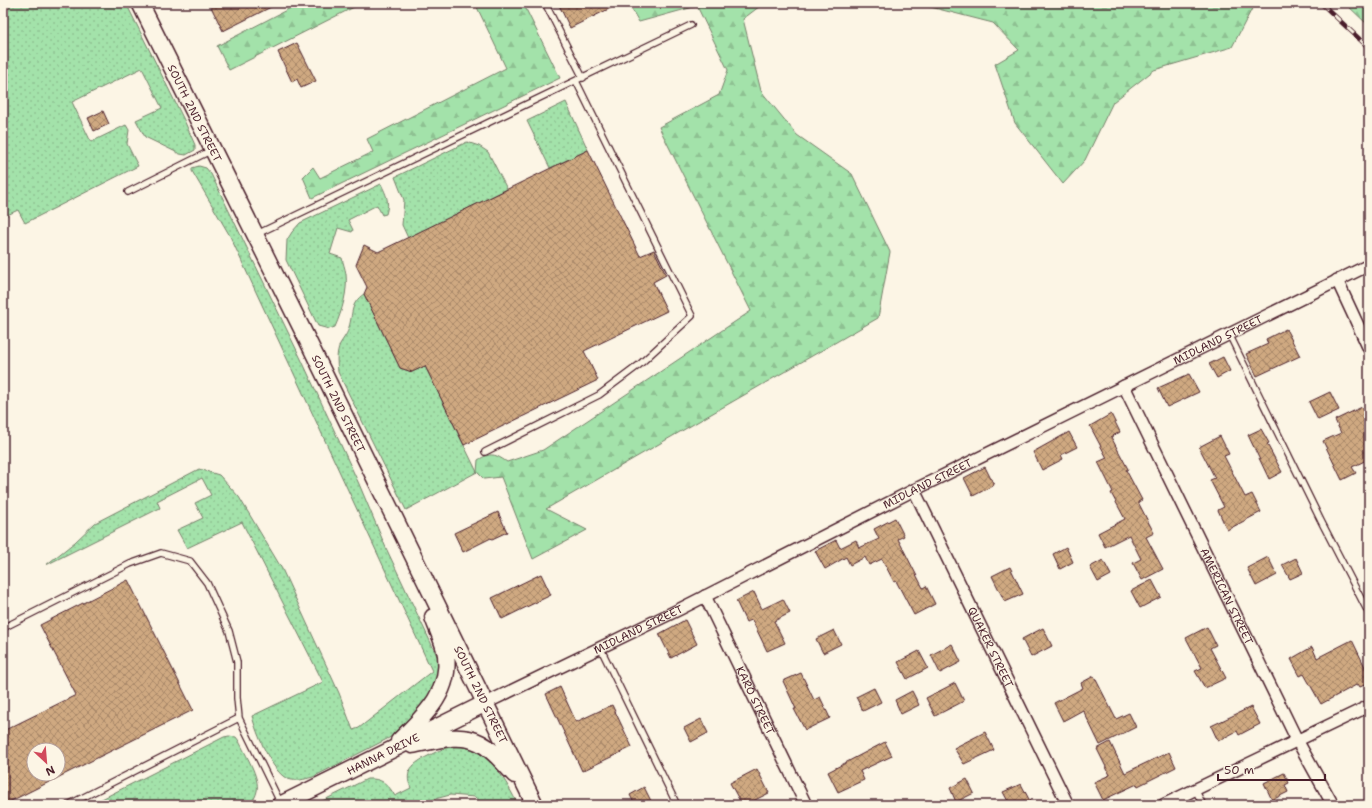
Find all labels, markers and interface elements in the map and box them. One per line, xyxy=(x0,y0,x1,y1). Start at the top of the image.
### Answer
street label: SOUTH 2ND STREET xyxy=(164,62,225,165)
street label: MIDLAND STREET xyxy=(1171,312,1265,369)
street label: SOUTH 2ND STREET xyxy=(308,352,368,455)
street label: MIDLAND STREET xyxy=(881,455,975,513)
street label: AMERICAN STREET xyxy=(1196,546,1256,647)
street label: MIDLAND STREET xyxy=(591,602,686,658)
street label: QUAKER STREET xyxy=(964,604,1017,691)
street label: SOUTH 2ND STREET xyxy=(450,643,511,746)
street label: KARO STREET xyxy=(732,664,778,738)
street label: HANNA DRIVE xyxy=(344,730,422,779)
north arrow xyxy=(26,742,66,782)
scale bar xyxy=(1218,756,1325,782)
text: N xyxy=(43,762,57,779)
text: 50 m xyxy=(1224,762,1254,778)

